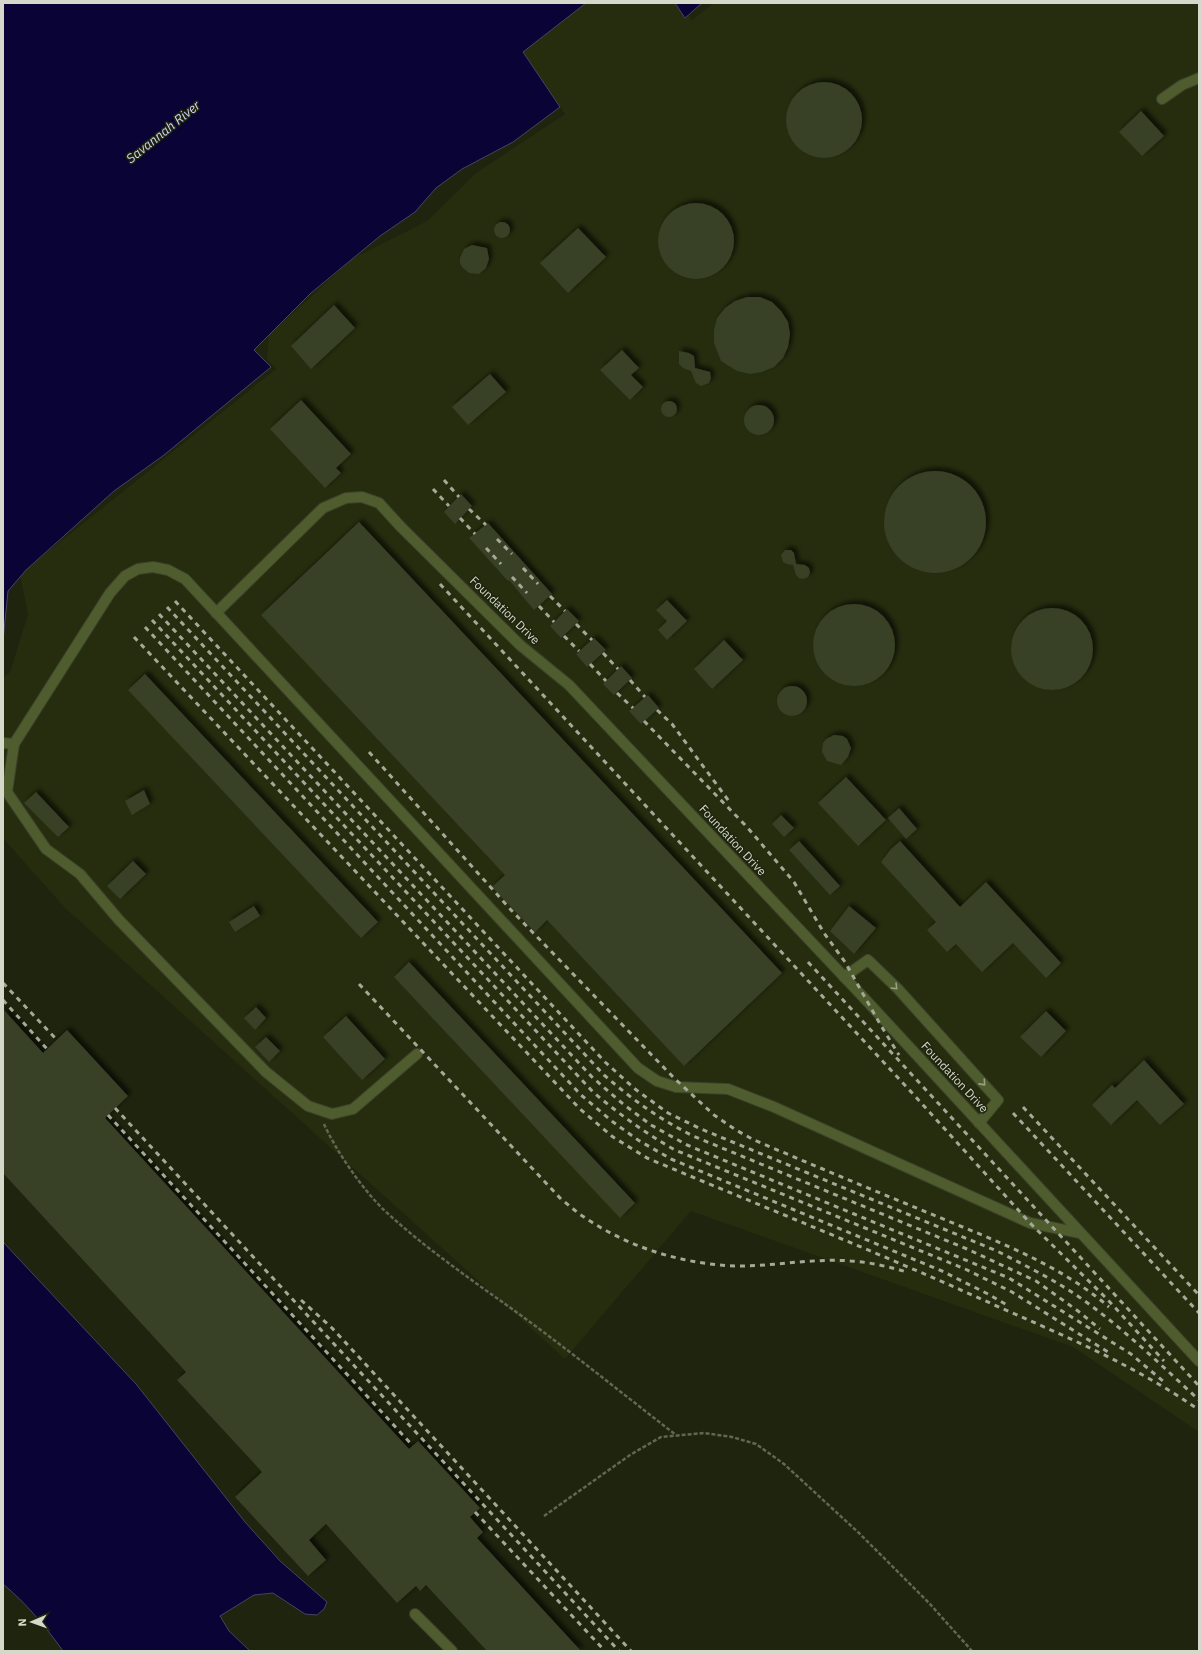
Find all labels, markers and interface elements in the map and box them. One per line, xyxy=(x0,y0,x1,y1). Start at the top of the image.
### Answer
water label: Savannah River xyxy=(122,96,205,167)
street label: Foundation Drive xyxy=(467,573,543,647)
street label: Foundation Drive xyxy=(696,801,770,879)
one-way arrow xyxy=(890,982,898,990)
street label: Foundation Drive xyxy=(918,1038,992,1116)
one-way arrow xyxy=(978,1078,985,1086)
north arrow xyxy=(12,1602,52,1642)
text: N xyxy=(15,1618,29,1627)

